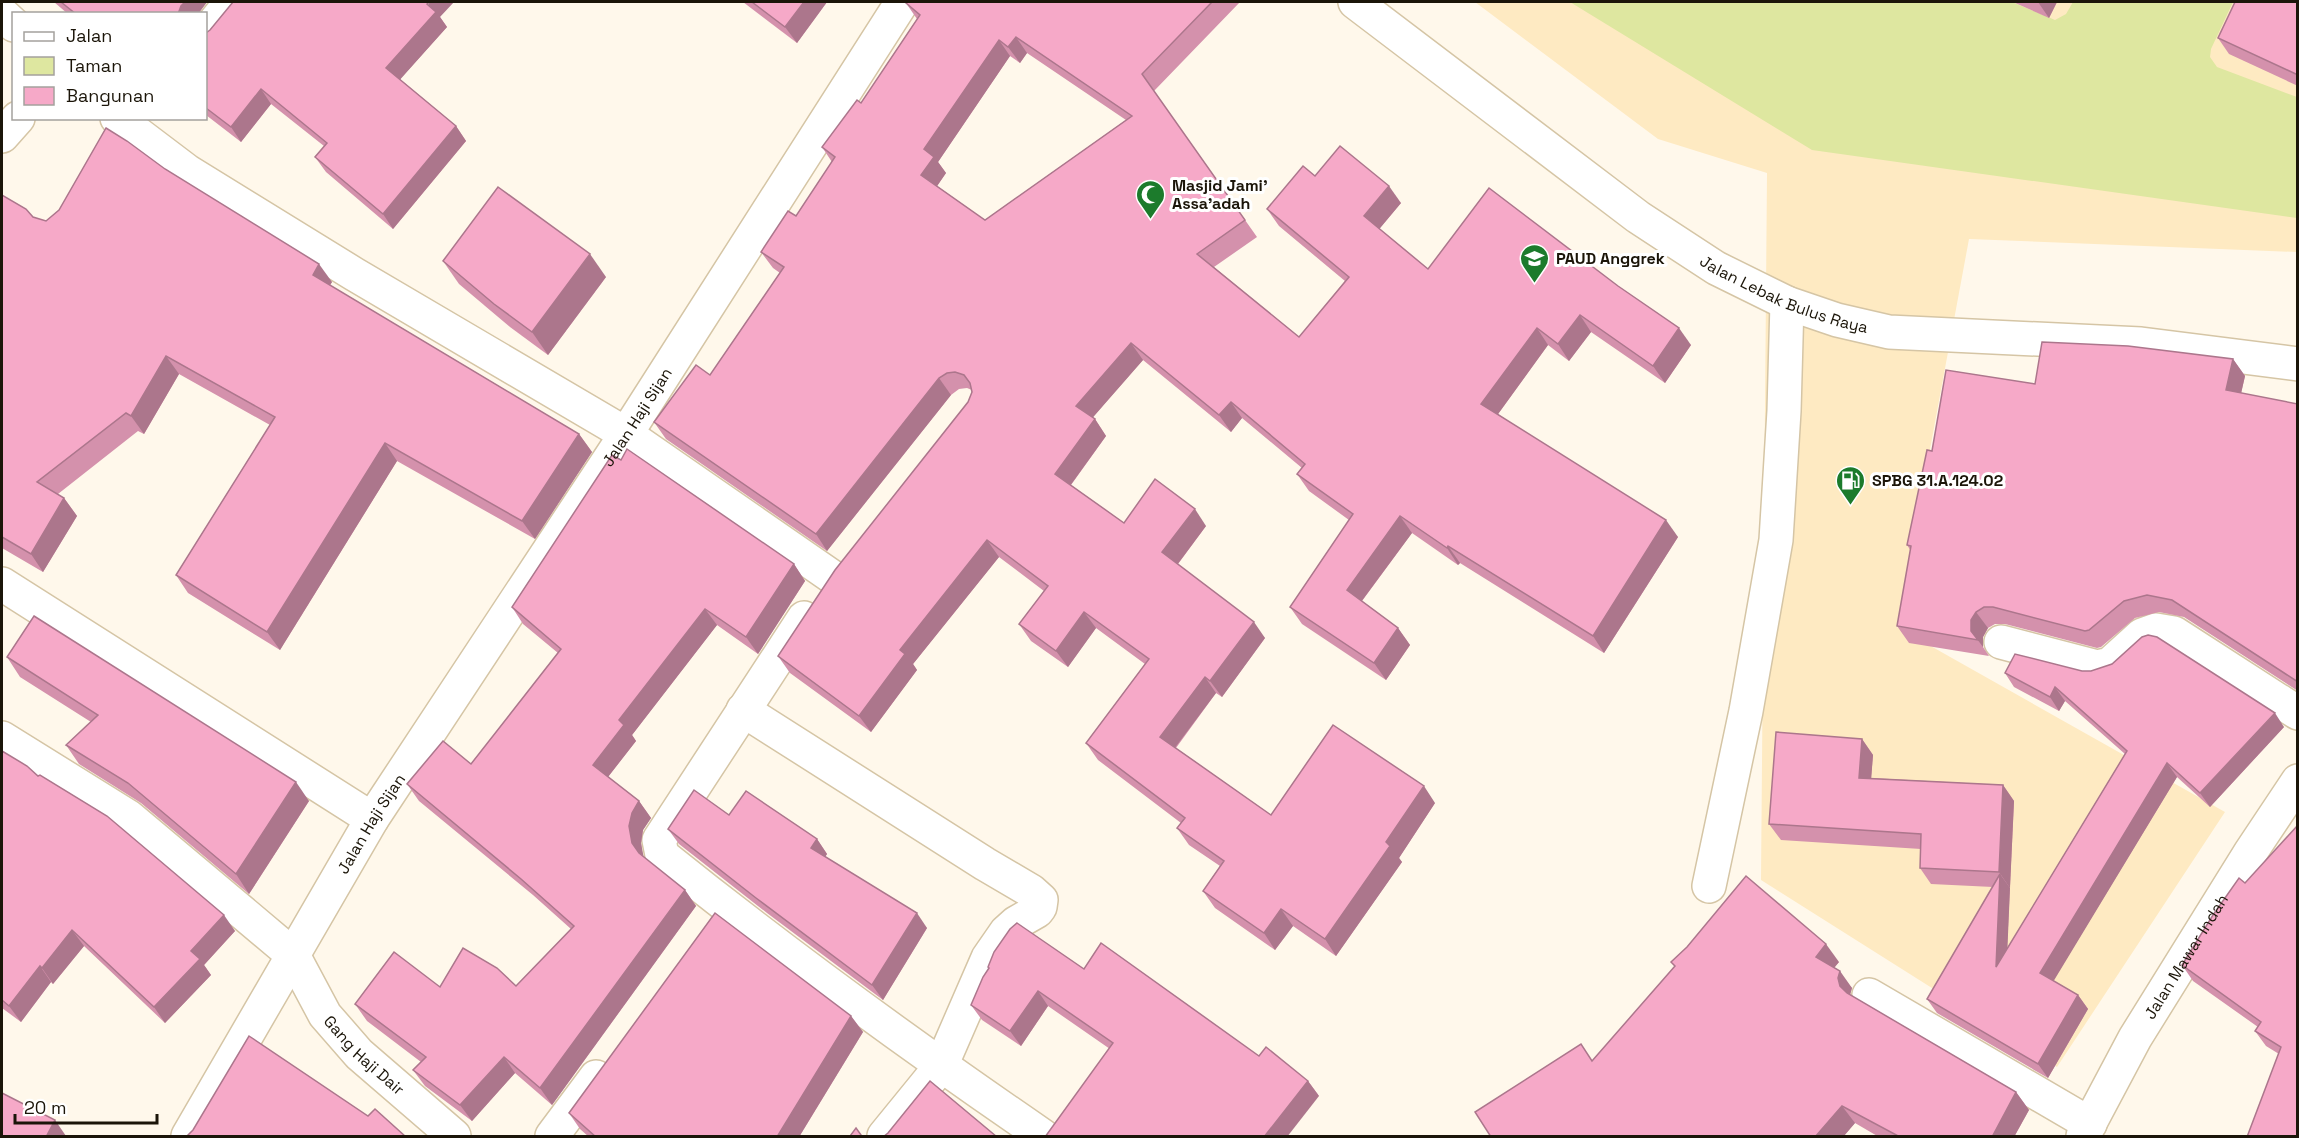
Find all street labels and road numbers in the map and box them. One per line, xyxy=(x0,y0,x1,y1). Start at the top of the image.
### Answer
street label: Jalan Lebak Bulus Raya xyxy=(1696,250,1870,338)
street label: Jalan Haji Sijan xyxy=(597,364,677,471)
street label: Jalan Haji Sijan xyxy=(333,770,410,878)
street label: Jalan Mawar Indah xyxy=(2139,890,2233,1023)
street label: Gang Haji Dair xyxy=(319,1011,409,1100)

